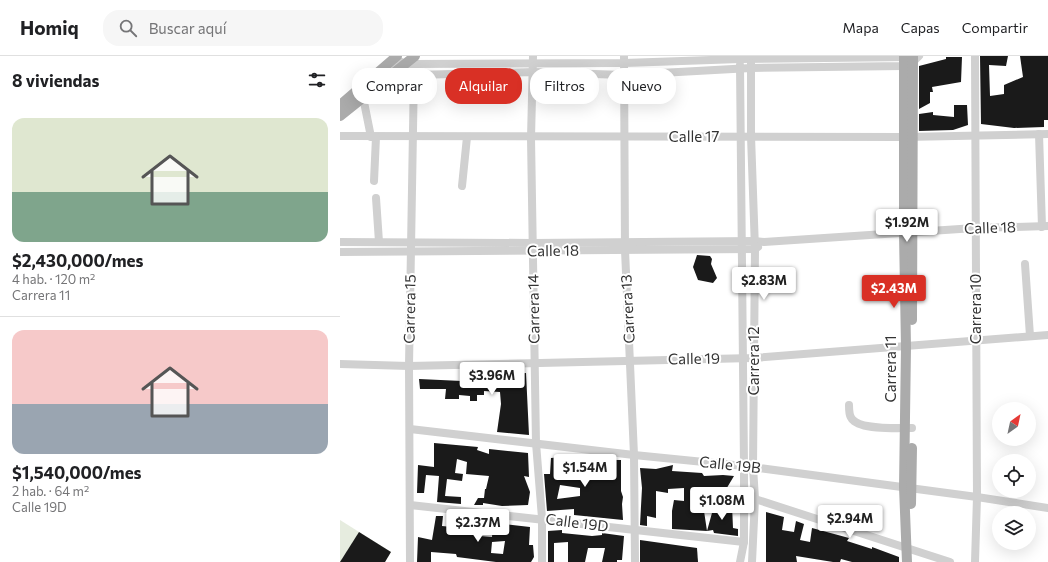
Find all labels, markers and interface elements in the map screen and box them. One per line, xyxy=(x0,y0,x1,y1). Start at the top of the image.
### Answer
search box xyxy=(103,10,383,46)
text: Homiq xyxy=(20,16,79,39)
icon: search xyxy=(117,17,139,39)
text: Buscar aquí xyxy=(149,19,227,37)
text: Mapa xyxy=(843,19,879,36)
text: Capas xyxy=(901,19,940,36)
text: Compartir xyxy=(962,19,1028,36)
chip: Comprar xyxy=(352,68,437,104)
chip: Alquilar xyxy=(445,68,522,104)
chip: Filtros xyxy=(530,68,599,104)
chip: Nuevo xyxy=(607,68,676,104)
icon: filters xyxy=(306,69,328,91)
text: 8 viviendas xyxy=(12,70,99,91)
street label: Calle 17 xyxy=(669,127,720,145)
icon: home xyxy=(134,144,206,216)
pin: $1.92M xyxy=(874,209,940,243)
text: $1.92M xyxy=(885,214,929,230)
street label: Calle 18 xyxy=(964,217,1016,237)
street label: Calle 18 xyxy=(527,241,579,259)
text: $2,430,000/mes xyxy=(12,250,143,271)
pin: $2.83M xyxy=(731,267,797,301)
text: 4 hab. · 120 m² xyxy=(12,271,95,287)
text: $2.83M xyxy=(741,272,787,288)
street label: Carrera 15 xyxy=(399,274,419,344)
street label: Carrera 14 xyxy=(523,274,543,344)
street label: Carrera 13 xyxy=(616,274,638,344)
street label: Carrera 10 xyxy=(966,274,984,344)
pin: $2.43M xyxy=(861,275,927,309)
text: $2.43M xyxy=(871,280,917,296)
text: Carrera 11 xyxy=(12,287,70,303)
street label: Carrera 12 xyxy=(744,326,762,396)
street label: Carrera 11 xyxy=(881,335,899,403)
street label: Calle 19 xyxy=(668,349,720,367)
icon: home xyxy=(134,356,206,428)
pin: $3.96M xyxy=(459,362,525,396)
text: $3.96M xyxy=(469,367,515,383)
north arrow xyxy=(992,402,1036,446)
map controls xyxy=(992,402,1036,550)
street label: Calle 19B xyxy=(698,452,762,476)
pin: $1.54M xyxy=(552,454,618,488)
button: locate xyxy=(992,454,1036,498)
text: $1.54M xyxy=(563,459,607,475)
text: $1,540,000/mes xyxy=(12,462,142,483)
text: 2 hab. · 64 m² xyxy=(12,483,89,499)
pin: $1.08M xyxy=(689,487,755,521)
text: $1.08M xyxy=(699,492,745,508)
text: Calle 19D xyxy=(12,499,67,515)
pin: $2.94M xyxy=(817,505,883,539)
button: layers xyxy=(992,506,1036,550)
pin: $2.37M xyxy=(445,509,511,543)
street label: Calle 19D xyxy=(545,509,610,535)
text: $2.94M xyxy=(827,510,873,526)
text: $2.37M xyxy=(455,514,501,530)

